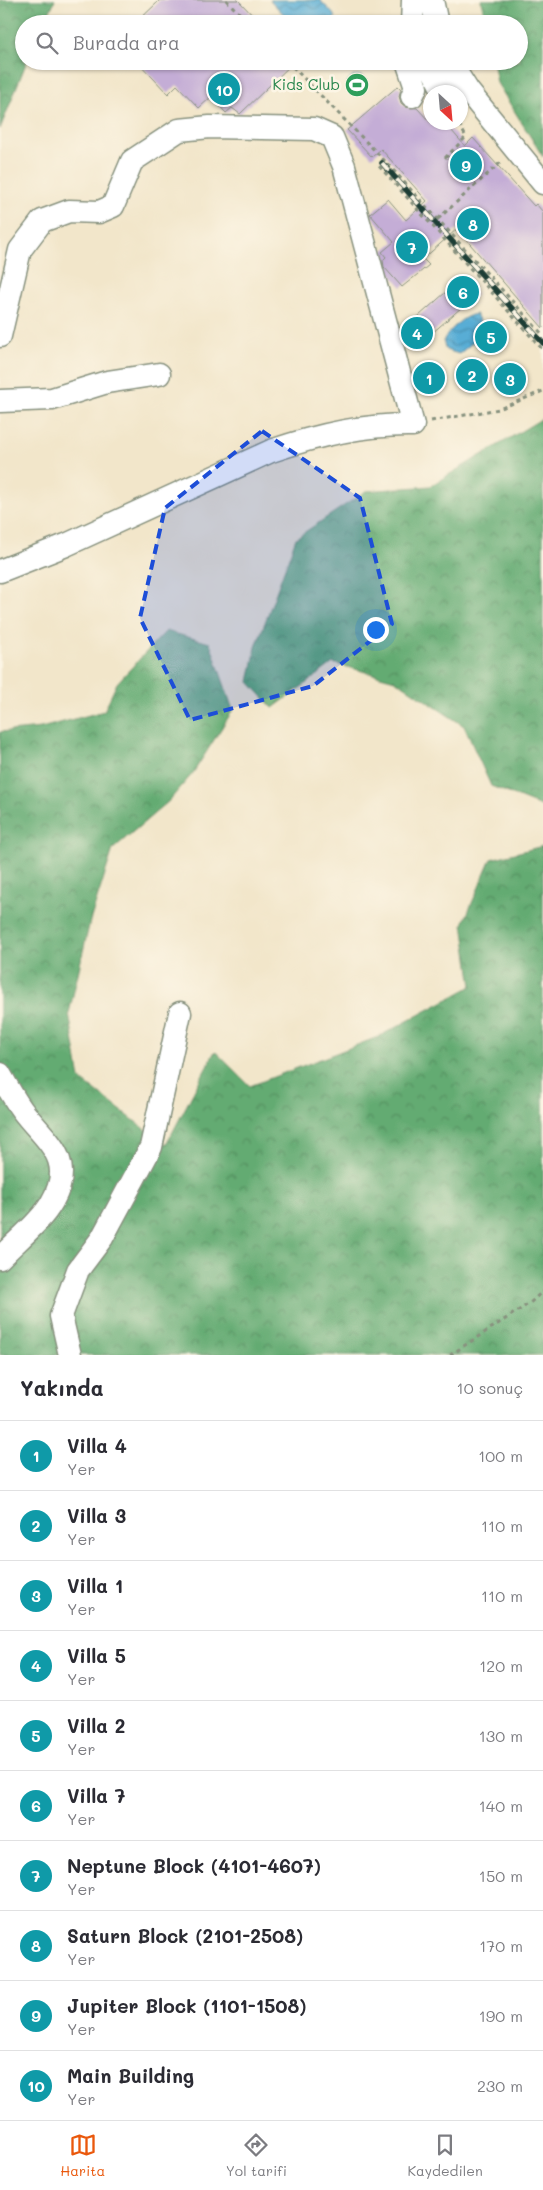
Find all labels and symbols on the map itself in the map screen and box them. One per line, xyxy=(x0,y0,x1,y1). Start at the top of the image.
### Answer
pin: 10 xyxy=(208,70,240,108)
sports icon: Kids Club xyxy=(344,72,370,98)
place label: Kids Club xyxy=(272,74,340,94)
north arrow xyxy=(423,85,468,130)
pin: 9 xyxy=(450,146,482,184)
pin: 8 xyxy=(457,205,489,243)
pin: 7 xyxy=(396,228,428,266)
pin: 6 xyxy=(447,273,479,311)
pin: 4 xyxy=(401,314,433,352)
pin: 5 xyxy=(475,318,507,356)
pin: 2 xyxy=(456,356,488,394)
pin: 1 xyxy=(413,359,445,397)
pin: 3 xyxy=(494,360,526,398)
your location xyxy=(363,617,389,643)

